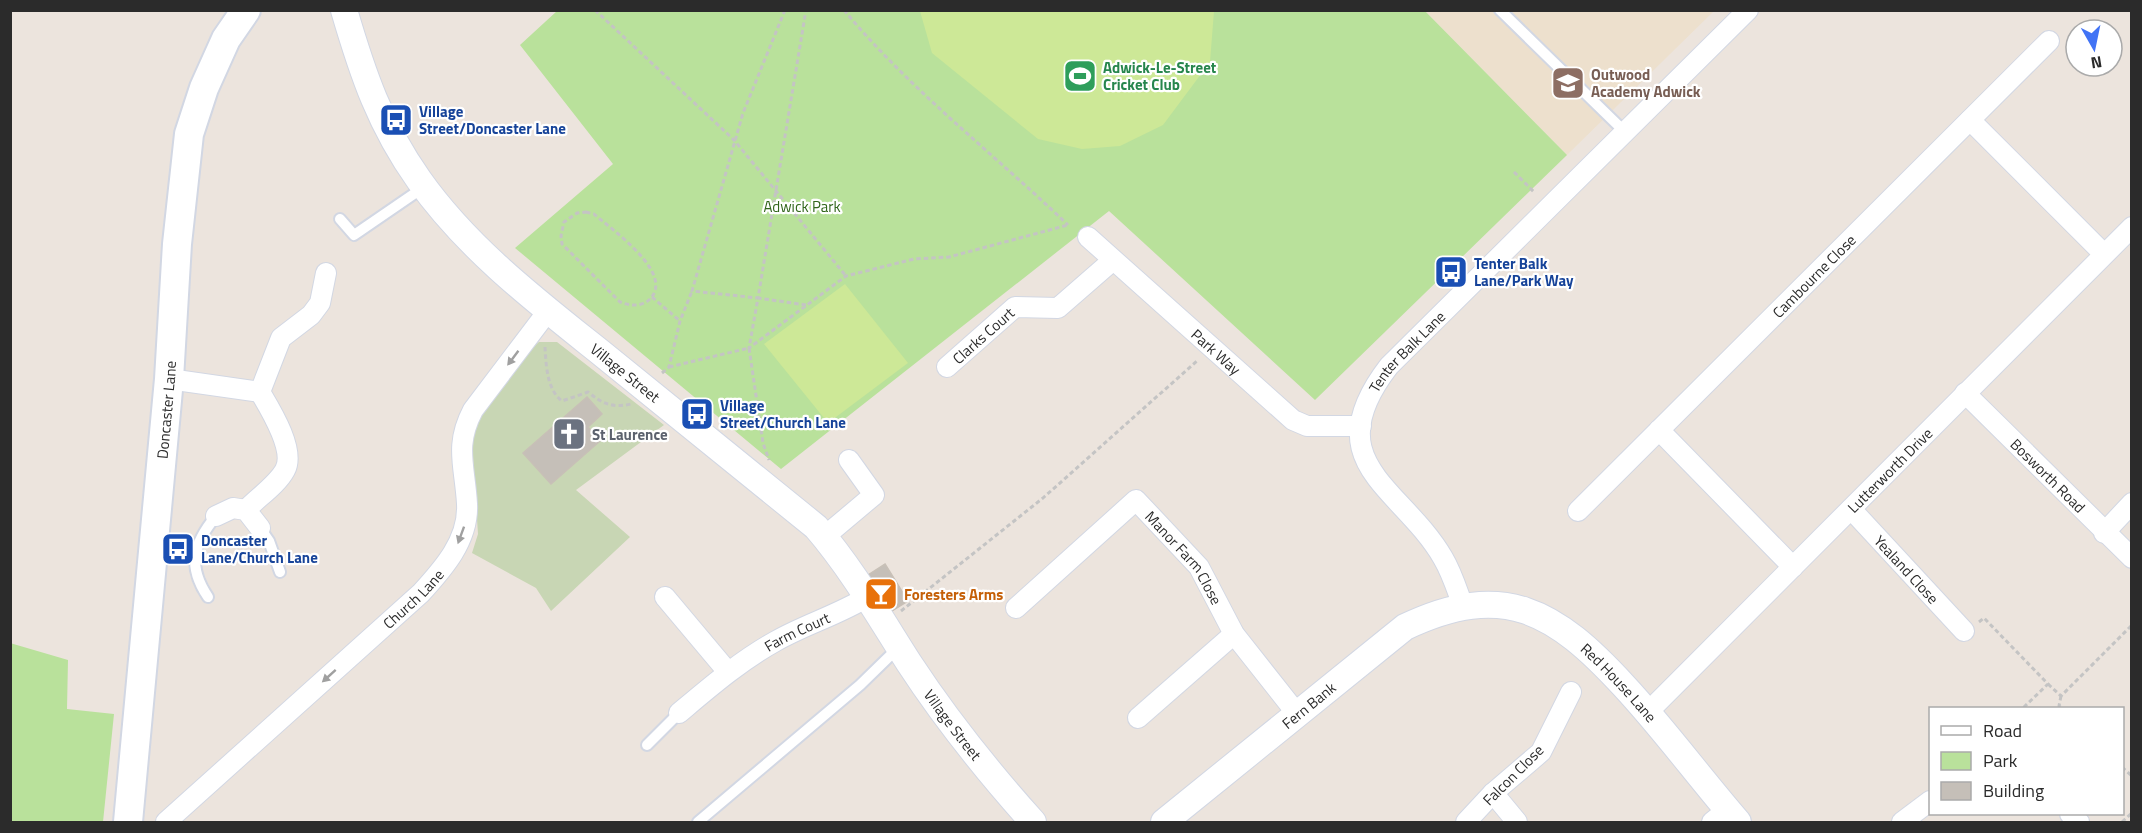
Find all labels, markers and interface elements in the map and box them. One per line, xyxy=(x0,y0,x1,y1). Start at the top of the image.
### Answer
north arrow xyxy=(2064,18,2124,78)
text: N xyxy=(2089,50,2104,76)
place label: Adwick-Le-Street Cricket Club xyxy=(1103,56,1217,96)
sports icon: Adwick-Le-Street Cricket Club xyxy=(1062,58,1098,94)
place label: Outwood Academy Adwick xyxy=(1591,63,1701,103)
school or university icon: Outwood Academy Adwick xyxy=(1550,65,1586,101)
place label: Village Street/Doncaster Lane xyxy=(419,100,566,140)
bus stop icon: Village Street/Doncaster Lane xyxy=(378,102,414,138)
park label: Adwick Park xyxy=(763,195,841,218)
street label: Cambourne Close xyxy=(1767,229,1861,323)
place label: Tenter Balk Lane/Park Way xyxy=(1474,252,1574,292)
bus stop icon: Tenter Balk Lane/Park Way xyxy=(1433,254,1469,290)
street label: Clarks Court xyxy=(947,301,1020,369)
street label: Tenter Balk Lane xyxy=(1362,305,1450,397)
street label: Park Way xyxy=(1186,323,1246,380)
street label: Village Street xyxy=(586,337,666,408)
one-way arrow xyxy=(507,349,519,365)
street label: Doncaster Lane xyxy=(150,360,182,460)
place label: Village Street/Church Lane xyxy=(720,394,846,434)
bus stop icon: Village Street/Church Lane xyxy=(679,396,715,432)
church icon: St Laurence xyxy=(551,416,587,452)
street label: Lutterworth Drive xyxy=(1842,422,1937,518)
place label: St Laurence xyxy=(592,423,668,446)
street label: Bosworth Road xyxy=(2005,433,2091,518)
street label: Manor Farm Close xyxy=(1140,505,1228,609)
one-way arrow xyxy=(455,526,465,544)
place label: Doncaster Lane/Church Lane xyxy=(201,529,318,569)
street label: Yealand Close xyxy=(1869,530,1945,609)
bus stop icon: Doncaster Lane/Church Lane xyxy=(160,531,196,567)
street label: Church Lane xyxy=(377,564,449,634)
bar icon: Foresters Arms xyxy=(863,576,899,612)
place label: Foresters Arms xyxy=(904,583,1003,606)
street label: Farm Court xyxy=(760,606,834,657)
street label: Red House Lane xyxy=(1576,637,1663,727)
one-way arrow xyxy=(322,669,337,682)
street label: Fern Bank xyxy=(1277,676,1341,734)
street label: Village Street xyxy=(919,684,988,766)
legend xyxy=(1929,707,2124,815)
text: Road xyxy=(1983,717,2022,744)
street label: Falcon Close xyxy=(1477,739,1549,811)
text: Park xyxy=(1983,747,2018,774)
text: Building xyxy=(1983,777,2044,804)

